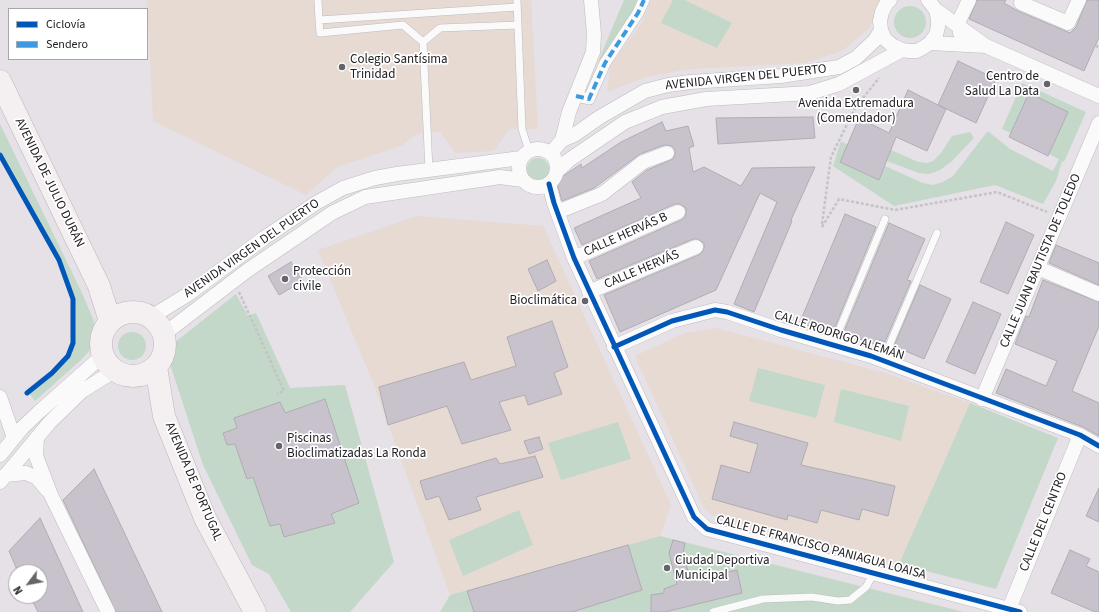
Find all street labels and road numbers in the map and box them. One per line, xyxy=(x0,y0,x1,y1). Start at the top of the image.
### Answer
street label: AVENIDA VIRGEN DEL PUERTO xyxy=(665,62,827,94)
street label: AVENIDA DE JULIO DURÁN xyxy=(11,116,87,250)
street label: CALLE JUAN BAUTISTA DE TOLEDO xyxy=(997,172,1085,350)
street label: AVENIDA VIRGEN DEL PUERTO xyxy=(181,196,323,302)
street label: CALLE HERVÁS B xyxy=(582,210,670,260)
street label: CALLE HERVÁS xyxy=(602,247,682,293)
street label: CALLE RODRIGO ALEMÁN xyxy=(772,308,906,364)
street label: AVENIDA DE PORTUGAL xyxy=(161,420,225,544)
street label: CALLE DEL CENTRO xyxy=(1017,470,1071,574)
street label: CALLE DE FRANCISCO PANIAGUA LOAISA xyxy=(714,512,928,584)

